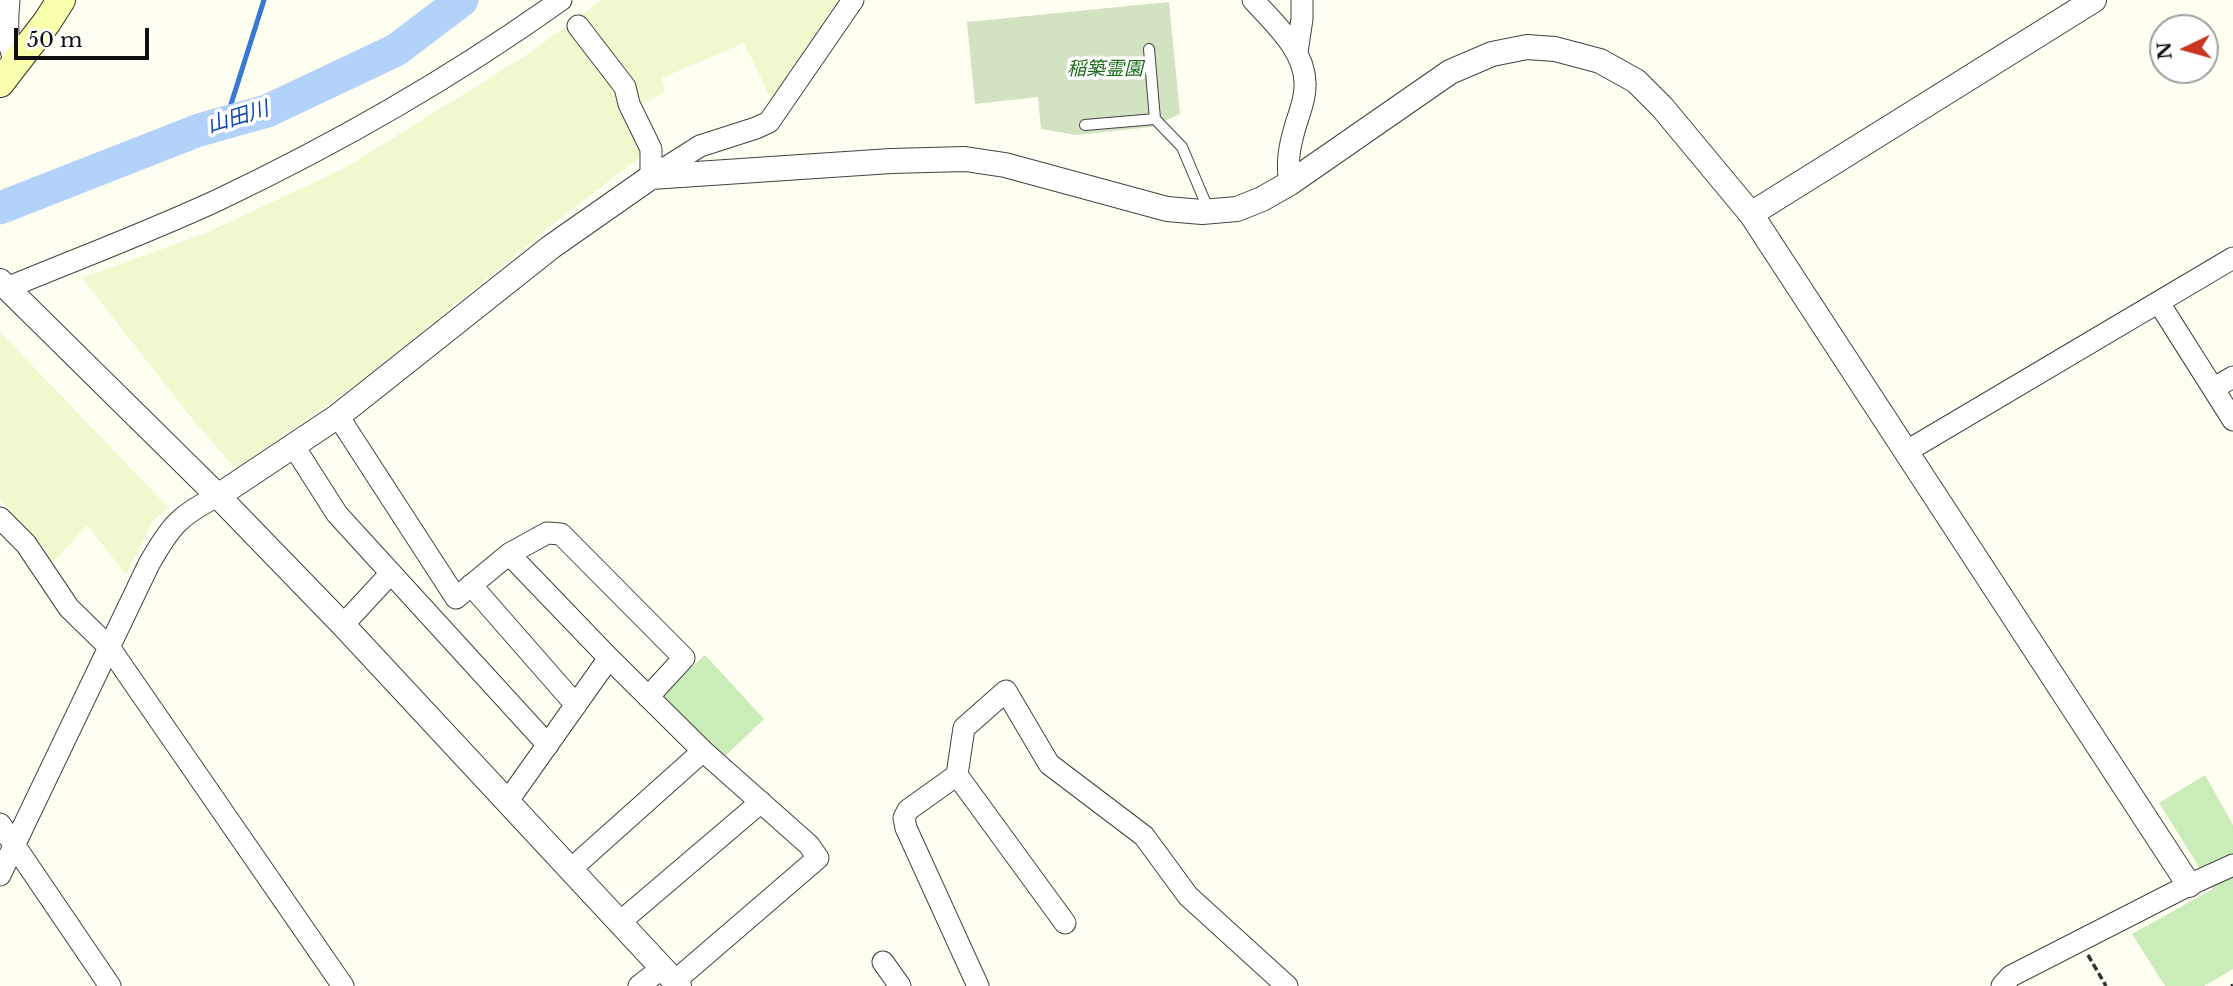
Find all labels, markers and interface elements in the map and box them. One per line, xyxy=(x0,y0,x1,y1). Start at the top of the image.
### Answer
scale bar xyxy=(18,14,152,58)
north arrow xyxy=(2149,14,2219,84)
text: 50 m xyxy=(27,27,82,53)
text: N xyxy=(2152,41,2177,61)
park label: 稲築霊園 xyxy=(1067,59,1143,81)
water label: 山田川 xyxy=(204,97,272,139)

